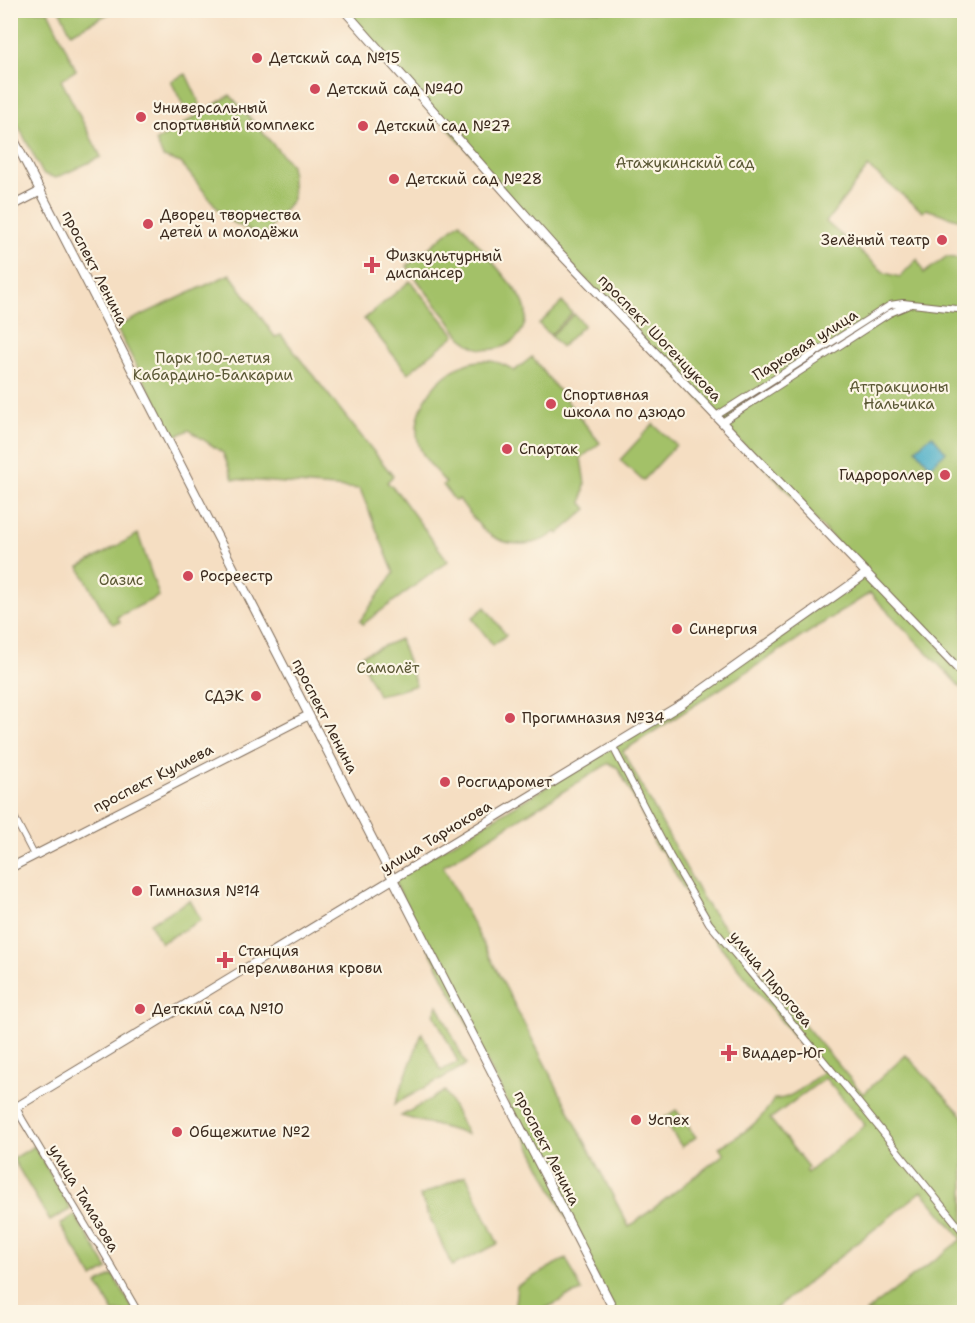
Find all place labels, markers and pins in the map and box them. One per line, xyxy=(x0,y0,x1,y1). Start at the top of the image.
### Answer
place label: Детский сад №15 xyxy=(269,48,400,68)
marker: Детский сад №15 xyxy=(250,51,264,65)
place label: Детский сад №40 xyxy=(327,79,464,99)
marker: Детский сад №40 xyxy=(308,82,322,96)
place label: Универсальный спортивный комплекс xyxy=(153,98,315,135)
marker: Универсальный спортивный комплекс xyxy=(134,110,148,124)
place label: Детский сад №27 xyxy=(375,116,511,136)
marker: Детский сад №27 xyxy=(356,119,370,133)
place label: Детский сад №28 xyxy=(406,169,542,189)
marker: Детский сад №28 xyxy=(387,172,401,186)
place label: Дворец творчества детей и молодёжи xyxy=(160,205,301,242)
marker: Дворец творчества детей и молодёжи xyxy=(141,217,155,231)
place label: Зелёный театр xyxy=(821,230,930,250)
marker: Зелёный театр xyxy=(935,233,949,247)
place label: Физкультурный диспансер xyxy=(386,246,502,283)
marker: Физкультурный диспансер xyxy=(363,256,381,274)
place label: Спортивная школа по дзюдо xyxy=(563,385,686,422)
marker: Спортивная школа по дзюдо xyxy=(544,397,558,411)
place label: Спартак xyxy=(519,439,578,459)
marker: Спартак xyxy=(500,442,514,456)
place label: Гидророллер xyxy=(839,465,933,485)
marker: Гидророллер xyxy=(938,468,952,482)
place label: Росреестр xyxy=(200,566,273,586)
marker: Росреестр xyxy=(181,569,195,583)
place label: Синергия xyxy=(689,619,758,639)
marker: Синергия xyxy=(670,622,684,636)
place label: СДЭК xyxy=(204,686,244,706)
marker: СДЭК xyxy=(249,689,263,703)
place label: Прогимназия №34 xyxy=(522,708,665,728)
marker: Прогимназия №34 xyxy=(503,711,517,725)
place label: Росгидромет xyxy=(457,772,552,792)
marker: Росгидромет xyxy=(438,775,452,789)
place label: Гимназия №14 xyxy=(149,881,260,901)
marker: Гимназия №14 xyxy=(130,884,144,898)
place label: Станция переливания крови xyxy=(238,941,382,978)
marker: Станция переливания крови xyxy=(216,951,234,969)
place label: Детский сад №10 xyxy=(152,999,284,1019)
marker: Детский сад №10 xyxy=(133,1002,147,1016)
place label: Виддер-Юг xyxy=(742,1043,824,1063)
marker: Виддер-Юг xyxy=(720,1044,738,1062)
place label: Успех xyxy=(648,1110,689,1130)
marker: Успех xyxy=(629,1113,643,1127)
place label: Общежитие №2 xyxy=(189,1122,311,1142)
marker: Общежитие №2 xyxy=(170,1125,184,1139)

